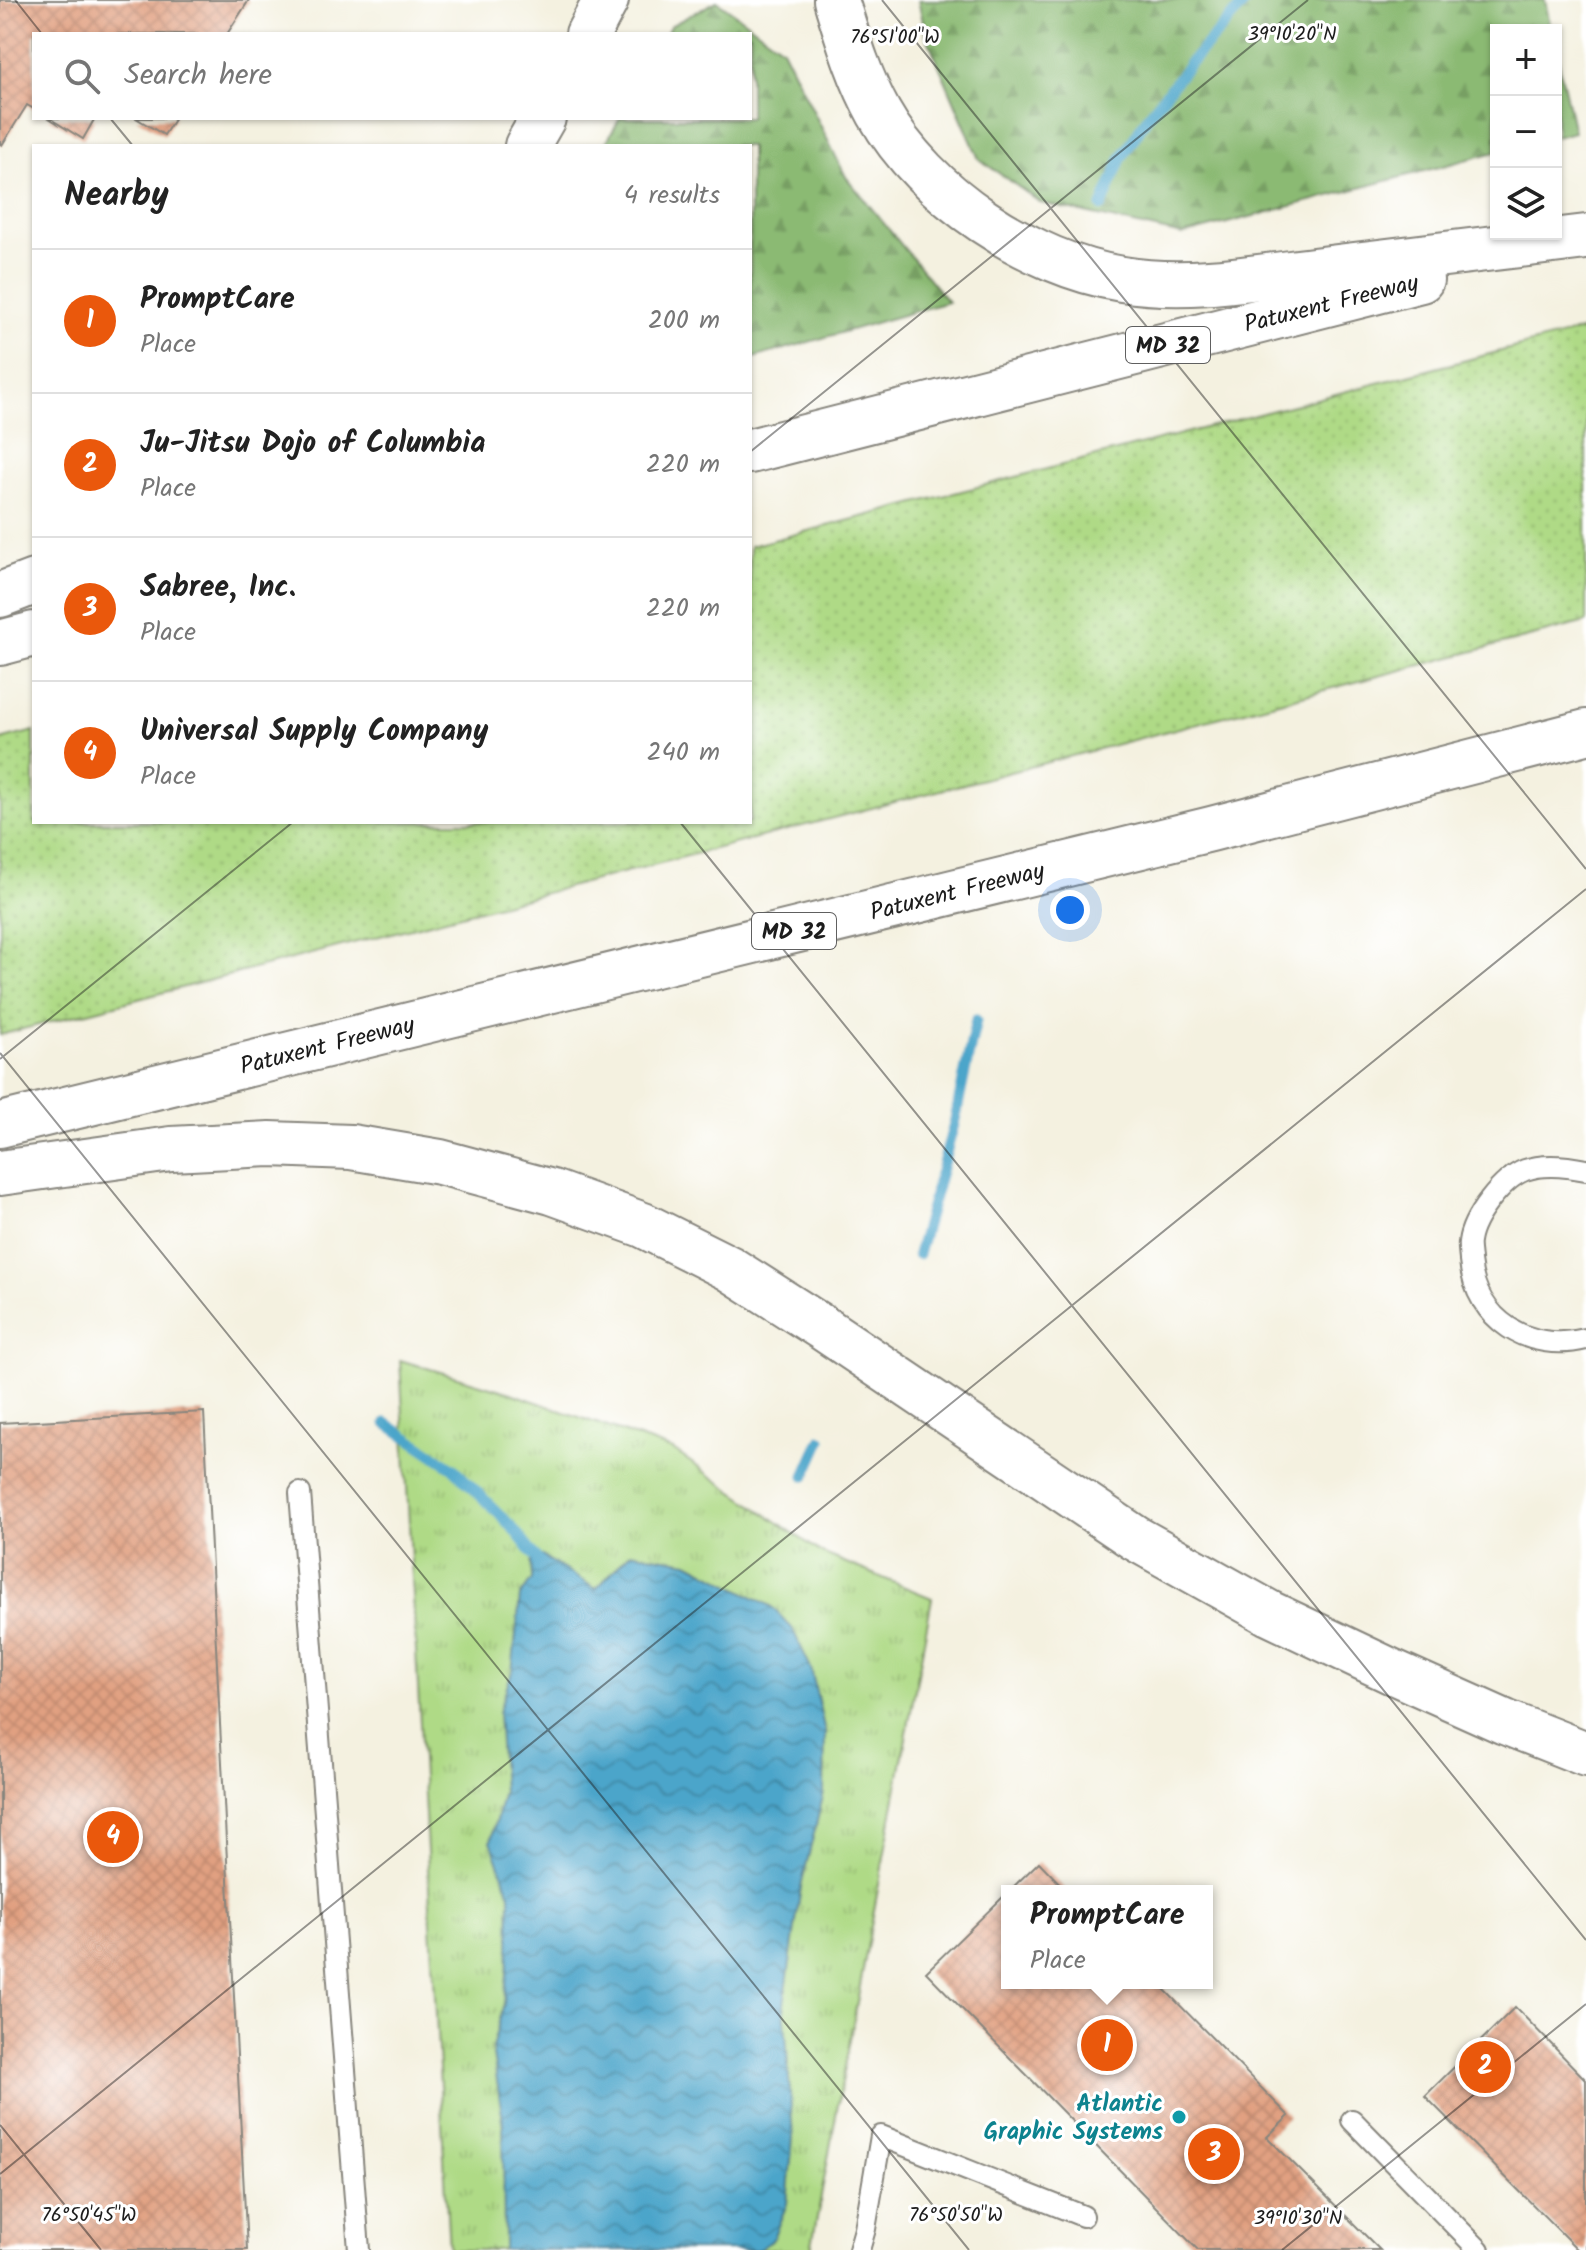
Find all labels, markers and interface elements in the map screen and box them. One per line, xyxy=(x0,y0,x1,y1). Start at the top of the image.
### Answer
text: 39°10'20"N xyxy=(1248,19,1336,51)
text: 76°51'00"W xyxy=(850,22,940,54)
map controls xyxy=(1490,24,1562,240)
button: + xyxy=(1490,24,1562,96)
search box xyxy=(32,32,752,120)
text: Search here xyxy=(124,52,272,100)
icon: search xyxy=(60,54,104,98)
button: − xyxy=(1490,96,1562,168)
button: layers xyxy=(1490,168,1562,240)
text: Nearby xyxy=(64,169,169,223)
text: 4 results xyxy=(624,175,720,217)
street label: Patuxent Freeway xyxy=(1240,264,1423,345)
text: PromptCare xyxy=(140,276,295,324)
text: 1 xyxy=(86,300,94,342)
text: 200 m xyxy=(648,300,720,342)
text: Place xyxy=(140,324,196,366)
road number: MD 32 xyxy=(1126,327,1210,363)
text: Ju-Jitsu Dojo of Columbia xyxy=(140,420,486,468)
text: 2 xyxy=(82,444,98,486)
text: 220 m xyxy=(646,444,720,486)
text: Place xyxy=(140,468,196,510)
text: Sabree, Inc. xyxy=(140,564,296,612)
text: 3 xyxy=(83,588,97,630)
text: 220 m xyxy=(646,588,720,630)
text: Place xyxy=(140,612,196,654)
text: Universal Supply Company xyxy=(140,708,488,756)
text: 4 xyxy=(83,732,97,774)
text: 240 m xyxy=(646,732,720,774)
text: Place xyxy=(140,756,196,798)
street label: Patuxent Freeway xyxy=(866,852,1049,933)
your location xyxy=(1050,890,1090,930)
road number: MD 32 xyxy=(752,913,836,949)
street label: Patuxent Freeway xyxy=(236,1006,419,1087)
pin: 4 xyxy=(87,1807,139,1867)
popup xyxy=(1001,1885,1213,1989)
text: PromptCare xyxy=(1030,1892,1184,1940)
text: Place xyxy=(1030,1940,1086,1982)
pin: 1 xyxy=(1081,2015,1133,2075)
pin: 2 xyxy=(1459,2037,1511,2097)
place label: Atlantic Graphic Systems xyxy=(984,2085,1163,2152)
marker: Atlantic Graphic Systems xyxy=(1170,2108,1188,2126)
pin: 3 xyxy=(1188,2124,1240,2184)
text: 76°50'45"W xyxy=(42,2200,136,2232)
text: 76°50'50"W xyxy=(909,2200,1003,2232)
text: 39°10'30"N xyxy=(1254,2203,1342,2235)

